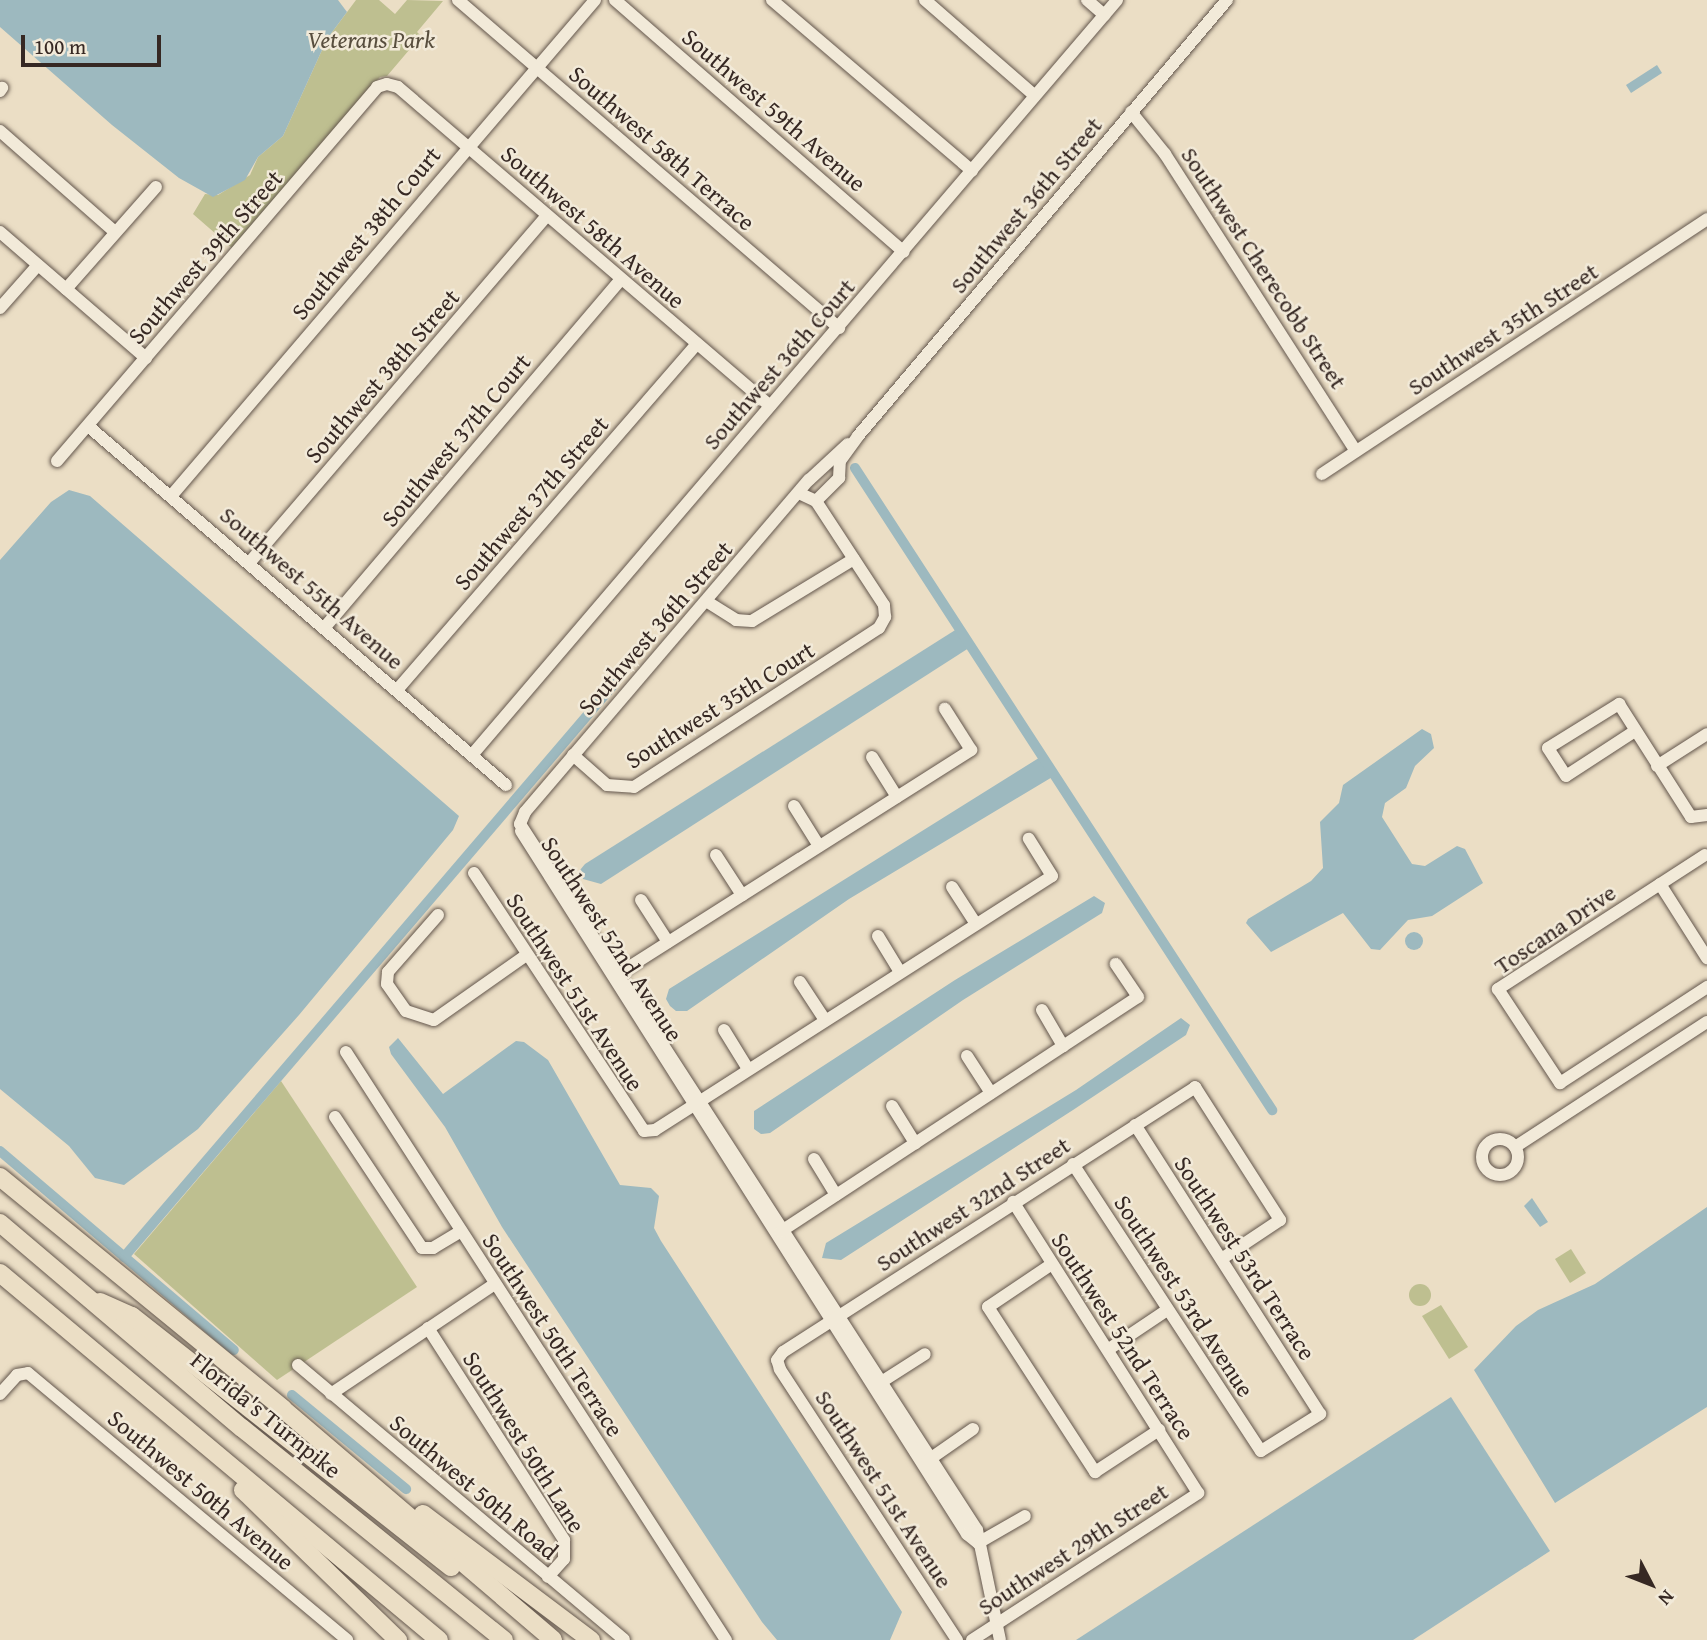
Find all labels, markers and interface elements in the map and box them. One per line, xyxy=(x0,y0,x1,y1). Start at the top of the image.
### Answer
scale bar xyxy=(24,21,164,65)
street label: Southwest 59th Avenue xyxy=(676,22,872,198)
park label: Veterans Park xyxy=(307,26,435,54)
text: 100 m xyxy=(34,31,86,62)
street label: Southwest 58th Terrace xyxy=(563,59,761,237)
street label: Southwest 36th Street xyxy=(944,111,1108,299)
street label: Southwest 58th Avenue xyxy=(495,139,691,315)
street label: Southwest 38th Court xyxy=(285,141,447,325)
street label: Southwest Cherecobb Street xyxy=(1175,142,1353,394)
street label: Southwest 39th Street xyxy=(122,164,288,350)
street label: Southwest 35th Street xyxy=(1402,257,1604,401)
street label: Southwest 36th Court xyxy=(697,273,861,455)
street label: Southwest 38th Street xyxy=(299,283,465,469)
street label: Southwest 37th Court xyxy=(375,348,537,532)
street label: Southwest 37th Street xyxy=(448,410,614,596)
street label: Southwest 55th Avenue xyxy=(214,500,410,676)
street label: Southwest 36th Street xyxy=(572,535,738,721)
street label: Southwest 35th Court xyxy=(620,635,820,775)
street label: Southwest 52nd Avenue xyxy=(535,831,689,1047)
street label: Toscana Drive xyxy=(1489,878,1621,980)
street label: Southwest 51st Avenue xyxy=(500,888,650,1096)
street label: Southwest 32nd Street xyxy=(871,1131,1075,1277)
street label: Southwest 53rd Terrace xyxy=(1168,1151,1322,1365)
street label: Southwest 53rd Avenue xyxy=(1108,1190,1260,1402)
street label: Southwest 52nd Terrace xyxy=(1045,1227,1201,1445)
street label: Southwest 50th Terrace xyxy=(476,1228,630,1442)
street label: Florida's Turnpike xyxy=(185,1346,347,1484)
street label: Southwest 50th Lane xyxy=(457,1346,591,1538)
street label: Southwest 51st Avenue xyxy=(809,1385,959,1593)
street label: Southwest 50th Avenue xyxy=(102,1404,300,1576)
street label: Southwest 50th Road xyxy=(384,1408,564,1566)
street label: Southwest 29th Street xyxy=(972,1477,1174,1621)
north arrow xyxy=(1616,1549,1686,1619)
text: N xyxy=(1652,1584,1681,1612)

